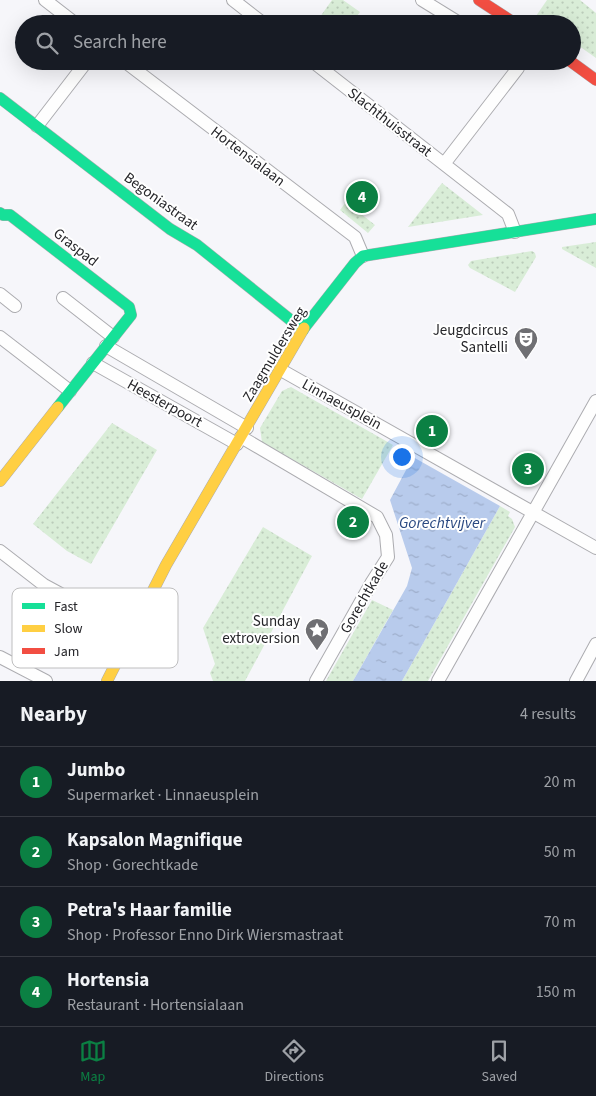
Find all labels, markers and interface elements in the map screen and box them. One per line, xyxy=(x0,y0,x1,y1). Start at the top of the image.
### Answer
search box xyxy=(15,15,581,70)
icon: search xyxy=(33,29,61,57)
text: Search here xyxy=(73,29,167,56)
street label: Slachthuisstraat xyxy=(343,83,436,162)
street label: Hortensialaan xyxy=(206,121,289,191)
street label: Begoniastraat xyxy=(119,167,202,235)
pin: 4 xyxy=(346,178,378,216)
street label: Graspad xyxy=(49,223,103,272)
street label: Zaagmuldersweg xyxy=(238,302,311,406)
place label: Jeugdcircus Santelli xyxy=(433,320,508,358)
theatre icon: Jeugdcircus Santelli xyxy=(513,326,539,360)
street label: Heesterpoort xyxy=(123,374,206,433)
street label: Linnaeusplein xyxy=(298,374,385,435)
pin: 1 xyxy=(416,412,448,450)
your location xyxy=(389,444,415,470)
pin: 3 xyxy=(512,450,544,488)
pin: 2 xyxy=(337,503,369,541)
water label: Gorechtvijver xyxy=(399,512,487,534)
street label: Gorechtkade xyxy=(335,557,394,637)
legend xyxy=(12,588,178,668)
text: Fast xyxy=(54,597,78,617)
place label: Sunday extroversion xyxy=(222,611,300,649)
place icon: Sunday extroversion xyxy=(304,617,330,651)
text: Slow xyxy=(54,619,83,639)
text: Jam xyxy=(54,642,79,662)
text: Nearby xyxy=(20,699,87,729)
text: 4 results xyxy=(520,703,576,725)
text: Jumbo xyxy=(67,757,125,784)
text: 1 xyxy=(32,771,40,793)
text: 20 m xyxy=(544,771,576,793)
text: Supermarket · Linnaeusplein xyxy=(67,784,259,806)
text: Kapsalon Magnifique xyxy=(67,827,243,854)
text: 2 xyxy=(32,841,40,863)
text: 50 m xyxy=(544,841,576,863)
text: Shop · Gorechtkade xyxy=(67,854,198,876)
text: Petra's Haar familie xyxy=(67,897,232,924)
text: 3 xyxy=(32,911,40,933)
text: 70 m xyxy=(544,911,576,933)
text: Shop · Professor Enno Dirk Wiersmastraat xyxy=(67,924,343,946)
text: Hortensia xyxy=(67,967,149,994)
text: 4 xyxy=(32,981,40,1003)
text: 150 m xyxy=(536,981,576,1003)
text: Restaurant · Hortensialaan xyxy=(67,994,244,1016)
tab: Map xyxy=(79,1037,107,1087)
tab: Directions xyxy=(265,1037,324,1087)
tab: Saved xyxy=(481,1037,517,1087)

